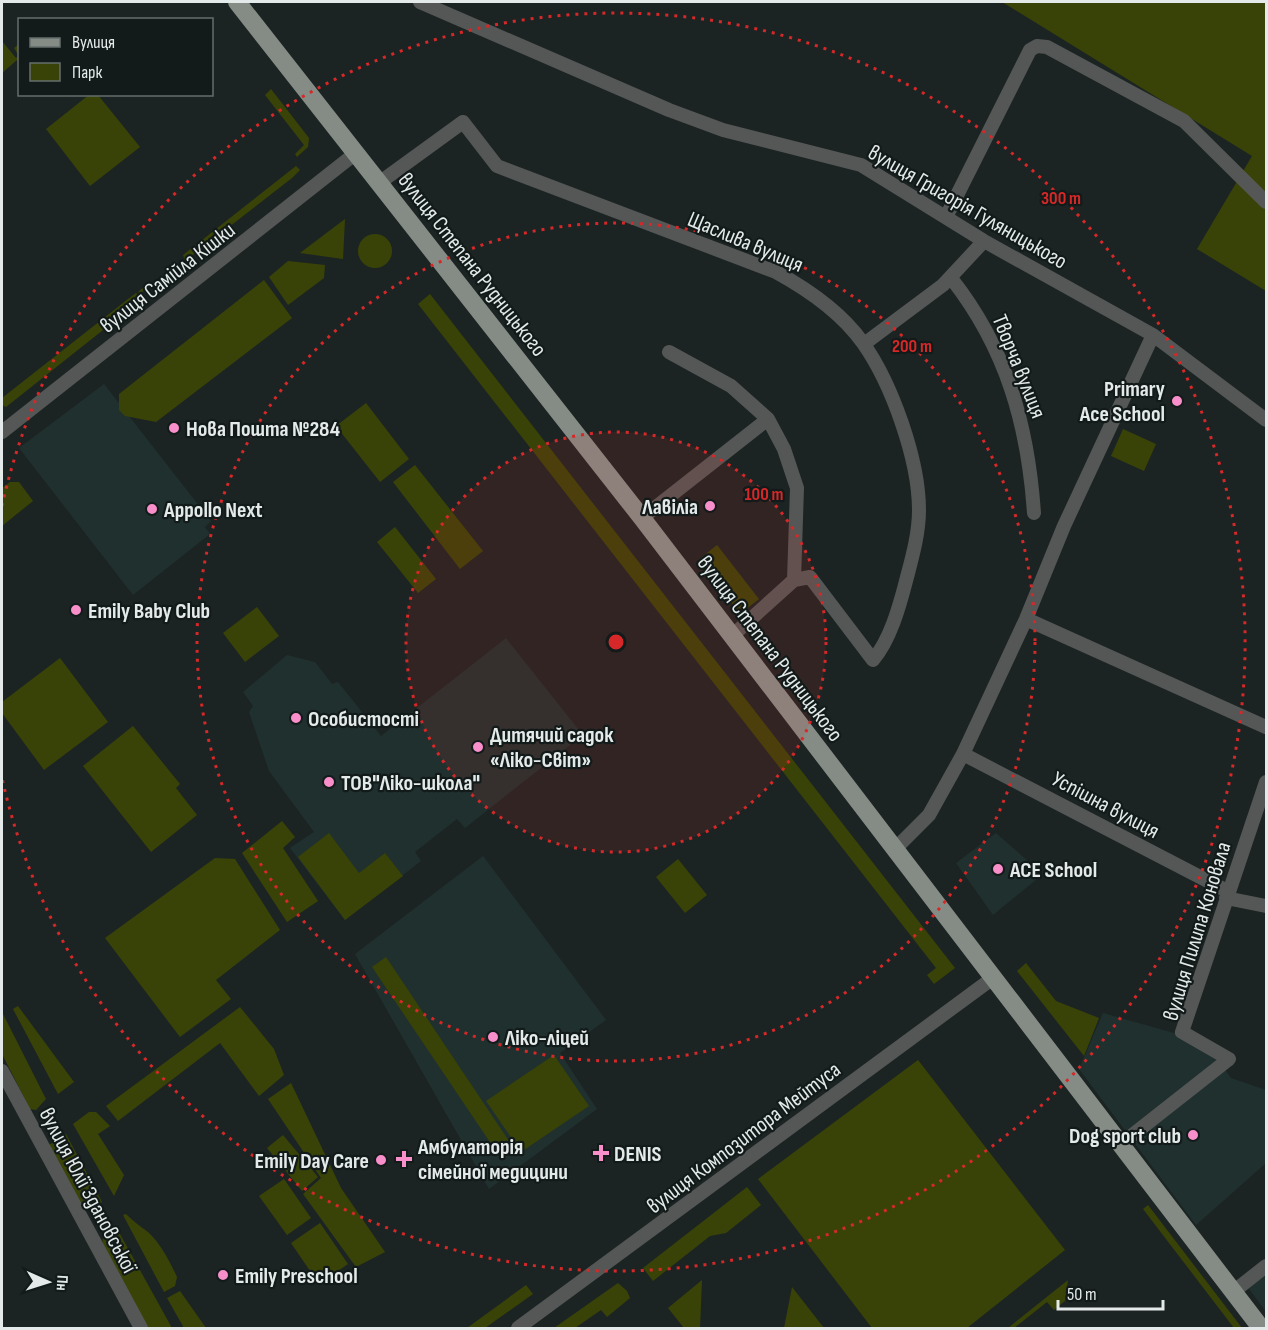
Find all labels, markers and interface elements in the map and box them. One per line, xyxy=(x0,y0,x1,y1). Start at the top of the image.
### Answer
legend xyxy=(18,18,213,96)
text: Вулиця xyxy=(72,32,115,53)
text: Парк xyxy=(72,62,103,83)
street label: вулиця Григорія Гуляницького xyxy=(863,139,1072,275)
street label: вулиця Степана Рудницького xyxy=(392,168,552,362)
text: 300 m xyxy=(1041,188,1081,209)
street label: Щаслива вулиця xyxy=(684,206,807,279)
street label: вулиця Самійла Кішки xyxy=(95,217,241,339)
street label: Творча вулиця xyxy=(986,311,1052,422)
text: 200 m xyxy=(892,336,932,357)
place label: Primary Ace School xyxy=(1079,376,1165,428)
marker: Primary Ace School xyxy=(1170,394,1184,408)
place label: Нова Пошта №284 xyxy=(186,416,340,443)
marker: Нова Пошта №284 xyxy=(167,421,181,435)
text: 100 m xyxy=(745,484,784,505)
place label: Лавіліа xyxy=(641,494,698,521)
place label: Appollo Next xyxy=(163,497,263,524)
marker: Лавіліа xyxy=(703,499,717,513)
marker: Appollo Next xyxy=(145,502,159,516)
street label: вулиця Степана Рудницького xyxy=(691,551,849,747)
place label: Emily Baby Club xyxy=(88,598,210,625)
marker: Emily Baby Club xyxy=(69,603,83,617)
centre of rings xyxy=(606,632,626,652)
place label: Особистості xyxy=(308,706,419,733)
marker: Особистості xyxy=(289,711,303,725)
place label: Дитячий садок «Ліко-Світ» xyxy=(490,722,614,774)
marker: Дитячий садок «Ліко-Світ» xyxy=(471,740,485,754)
street label: Успішна вулиця xyxy=(1047,766,1164,845)
place label: ТОВ"Ліко-школа" xyxy=(341,770,480,797)
marker: ТОВ"Ліко-школа" xyxy=(322,775,336,789)
street label: вулиця Пилипа Коновала xyxy=(1157,839,1237,1024)
place label: ACE School xyxy=(1009,857,1097,884)
marker: ACE School xyxy=(991,862,1005,876)
place label: Ліко-ліцей xyxy=(504,1025,589,1052)
marker: Ліко-ліцей xyxy=(486,1030,500,1044)
street label: вулиця Композитора Мейтуса xyxy=(642,1056,846,1220)
street label: вулиця Юлії Здановської xyxy=(33,1103,143,1279)
place label: Dog sport club xyxy=(1069,1123,1181,1150)
marker: Dog sport club xyxy=(1186,1128,1200,1142)
place label: Амбулаторія сімейної медицини xyxy=(417,1134,568,1186)
place label: DENIS xyxy=(614,1141,662,1168)
marker: DENIS xyxy=(592,1144,610,1162)
place label: Emily Day Care xyxy=(255,1148,369,1175)
marker: Амбулаторія сімейної медицини xyxy=(395,1150,413,1168)
marker: Emily Day Care xyxy=(374,1153,388,1167)
north arrow xyxy=(18,1252,78,1312)
place label: Emily Preschool xyxy=(235,1263,358,1290)
marker: Emily Preschool xyxy=(216,1268,230,1282)
scale bar xyxy=(1058,1273,1163,1311)
text: Пн xyxy=(52,1274,71,1291)
text: 50 m xyxy=(1067,1284,1097,1305)

